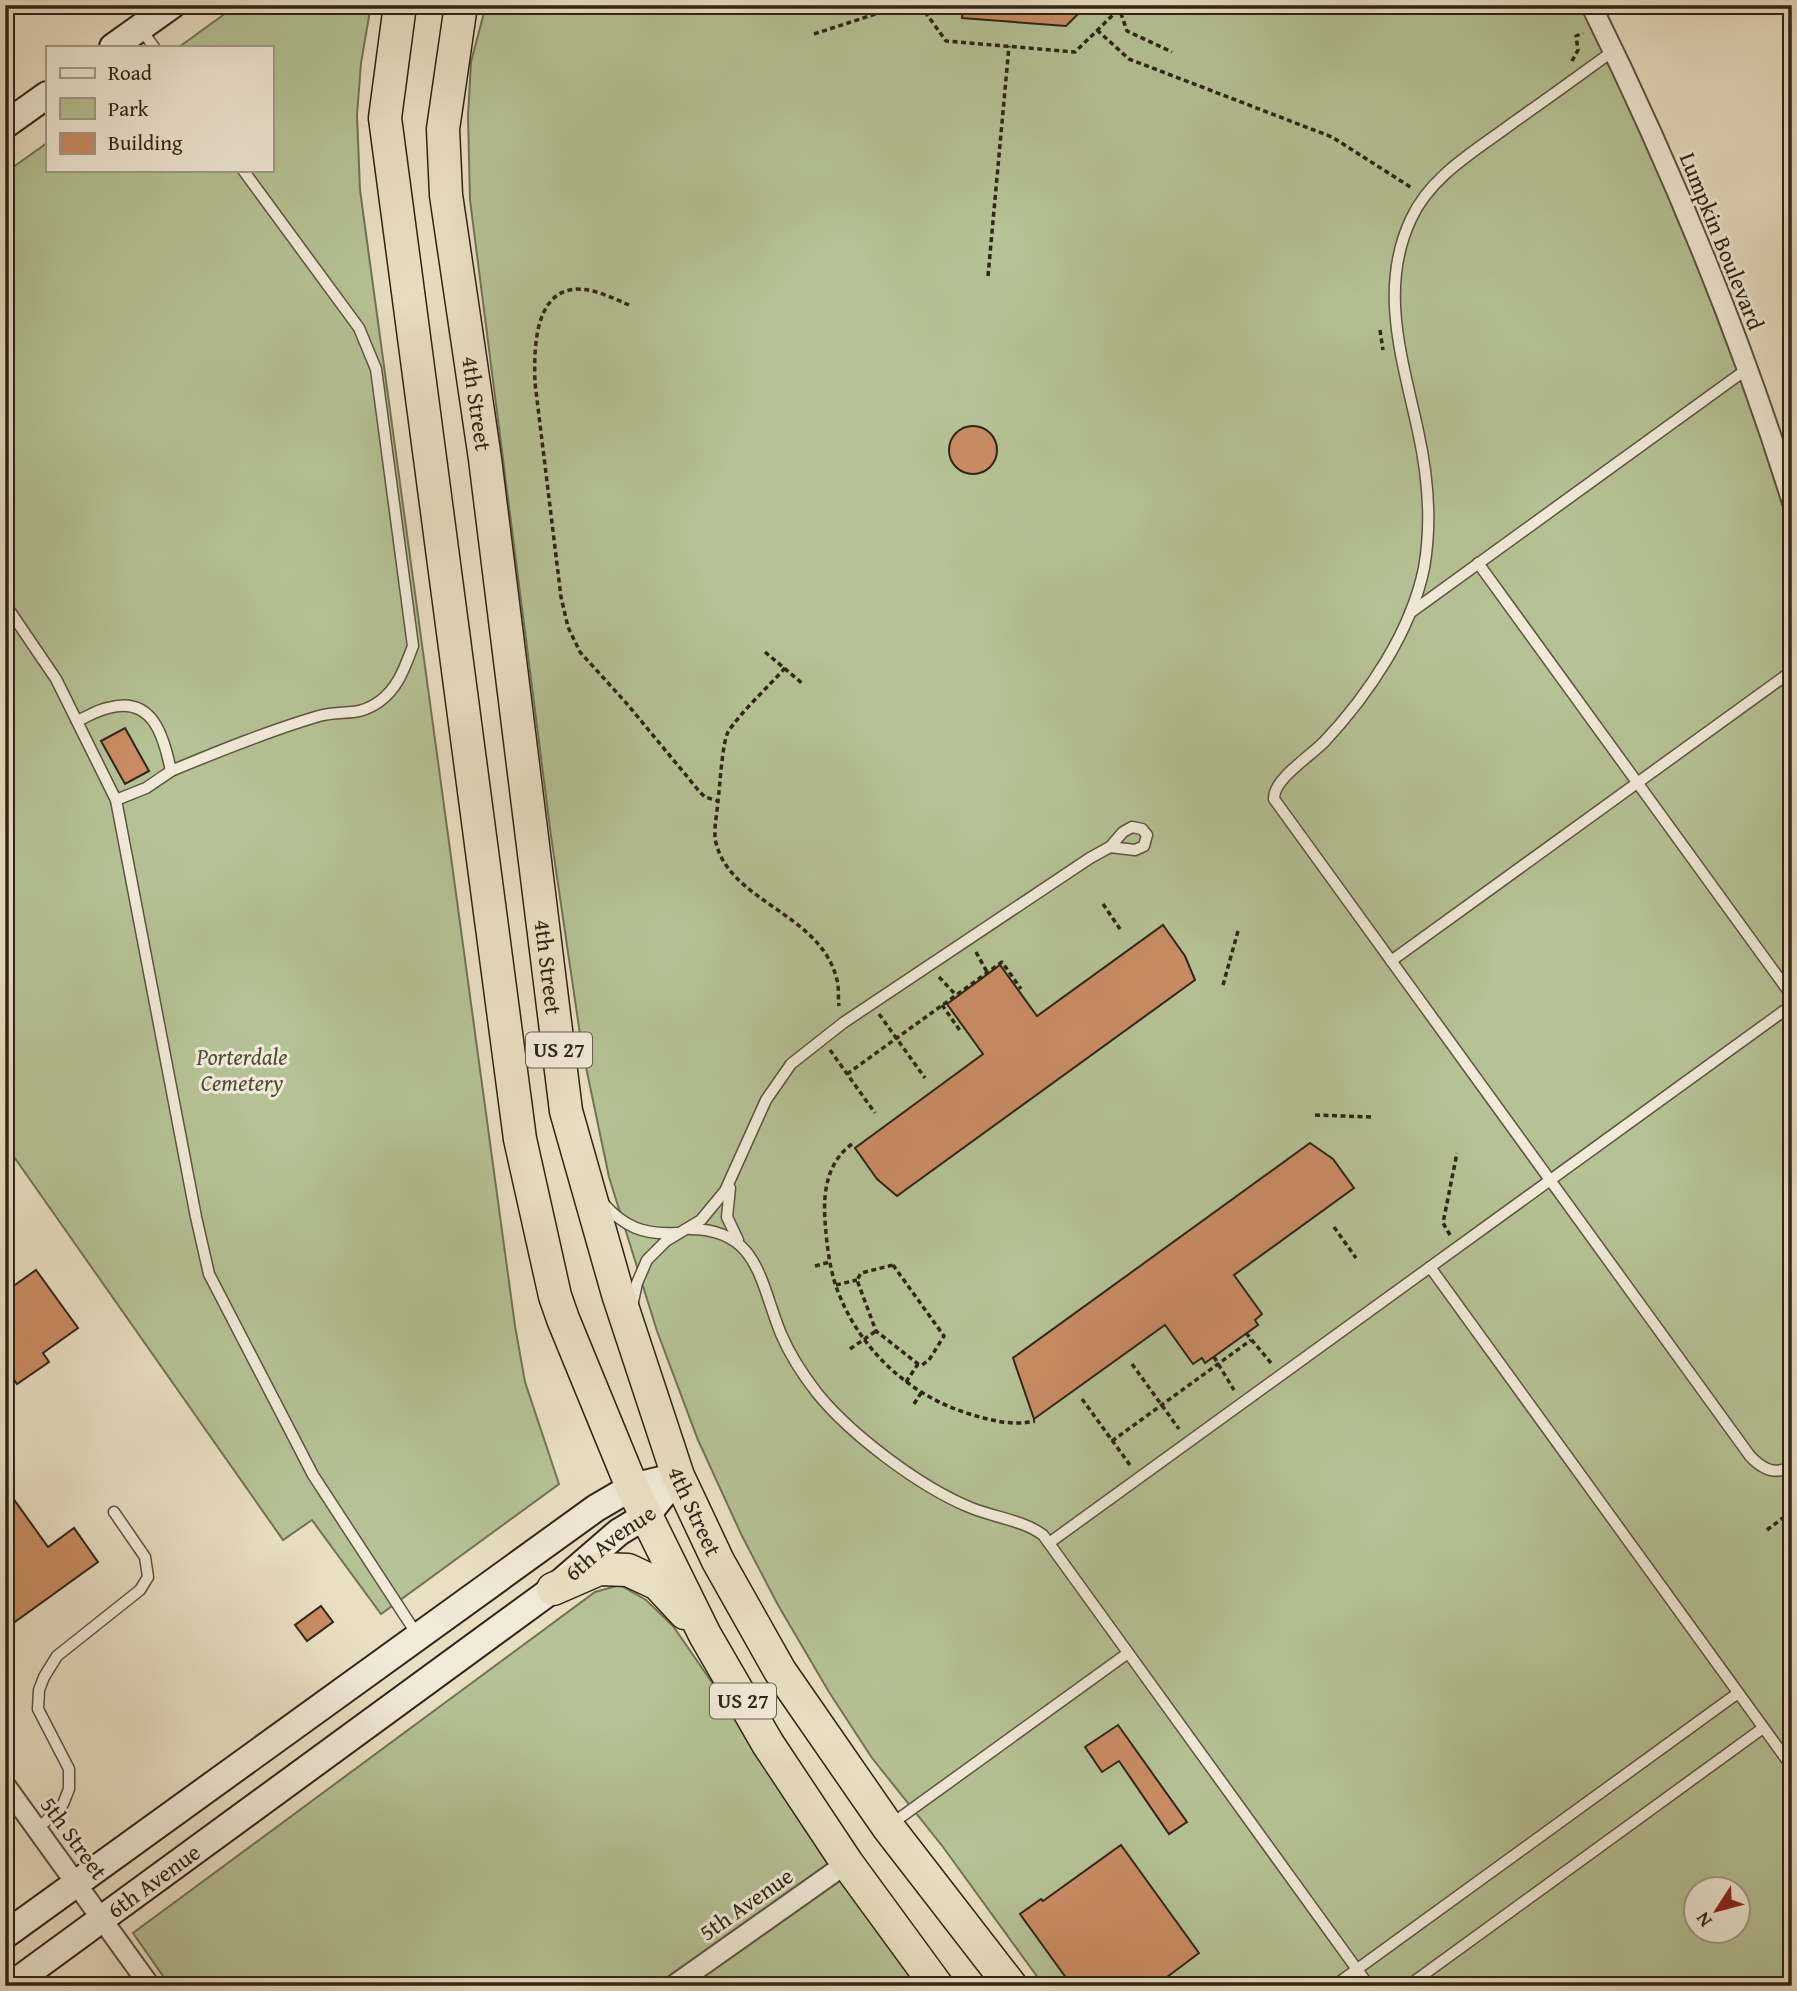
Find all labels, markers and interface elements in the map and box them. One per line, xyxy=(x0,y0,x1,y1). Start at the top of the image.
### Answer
legend xyxy=(46,46,273,172)
text: Road xyxy=(108,57,153,88)
text: Park xyxy=(108,93,149,124)
text: Building xyxy=(108,127,183,158)
street label: Lumpkin Boulevard xyxy=(1672,147,1773,335)
street label: 4th Street xyxy=(454,354,501,453)
street label: 4th Street xyxy=(526,917,571,1016)
road number: US 27 xyxy=(526,1032,592,1068)
park label: Porterdale Cemetery xyxy=(195,1040,288,1099)
street label: 4th Street xyxy=(660,1462,730,1561)
street label: 6th Avenue xyxy=(557,1499,664,1588)
road number: US 27 xyxy=(710,1684,776,1718)
street label: 5th Street xyxy=(33,1789,116,1886)
street label: 6th Avenue xyxy=(100,1835,207,1926)
street label: 5th Avenue xyxy=(692,1859,799,1948)
north arrow xyxy=(1682,1876,1752,1946)
text: N xyxy=(1688,1906,1718,1933)

